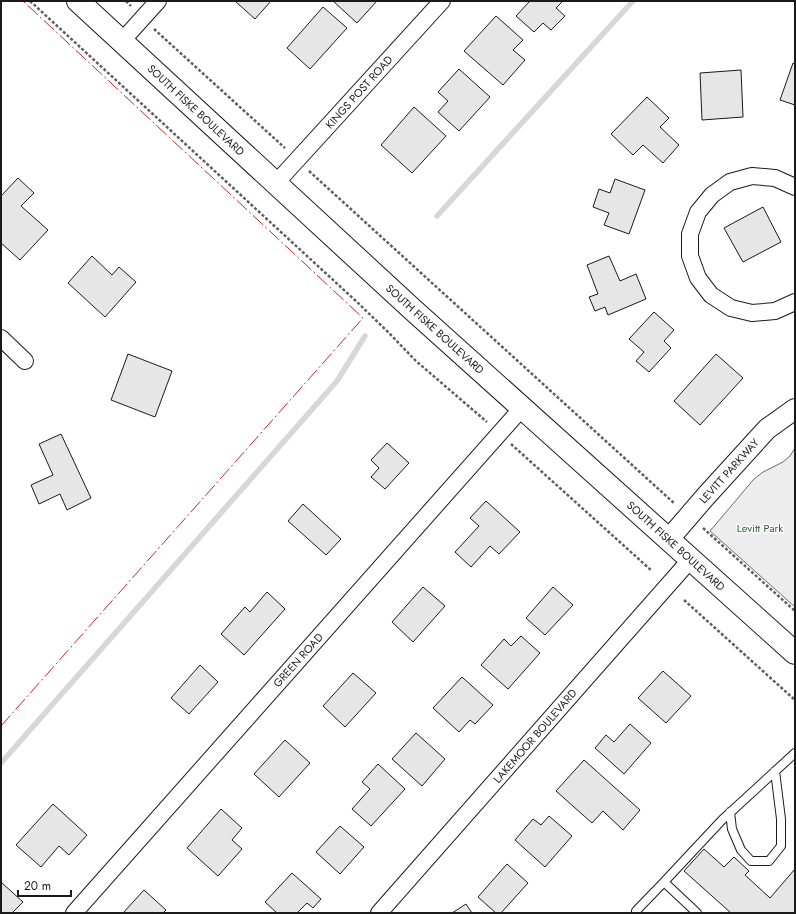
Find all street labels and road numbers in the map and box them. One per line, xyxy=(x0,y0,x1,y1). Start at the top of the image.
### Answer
street label: KINGS POST ROAD xyxy=(322,51,397,132)
street label: SOUTH FISKE BOULEVARD xyxy=(144,61,248,160)
street label: SOUTH FISKE BOULEVARD xyxy=(382,280,488,378)
street label: LEVITT PARKWAY xyxy=(695,434,763,507)
street label: SOUTH FISKE BOULEVARD xyxy=(623,497,729,595)
street label: GREEN ROAD xyxy=(269,629,327,691)
street label: LAKEMOOR BOULEVARD xyxy=(489,685,581,787)

